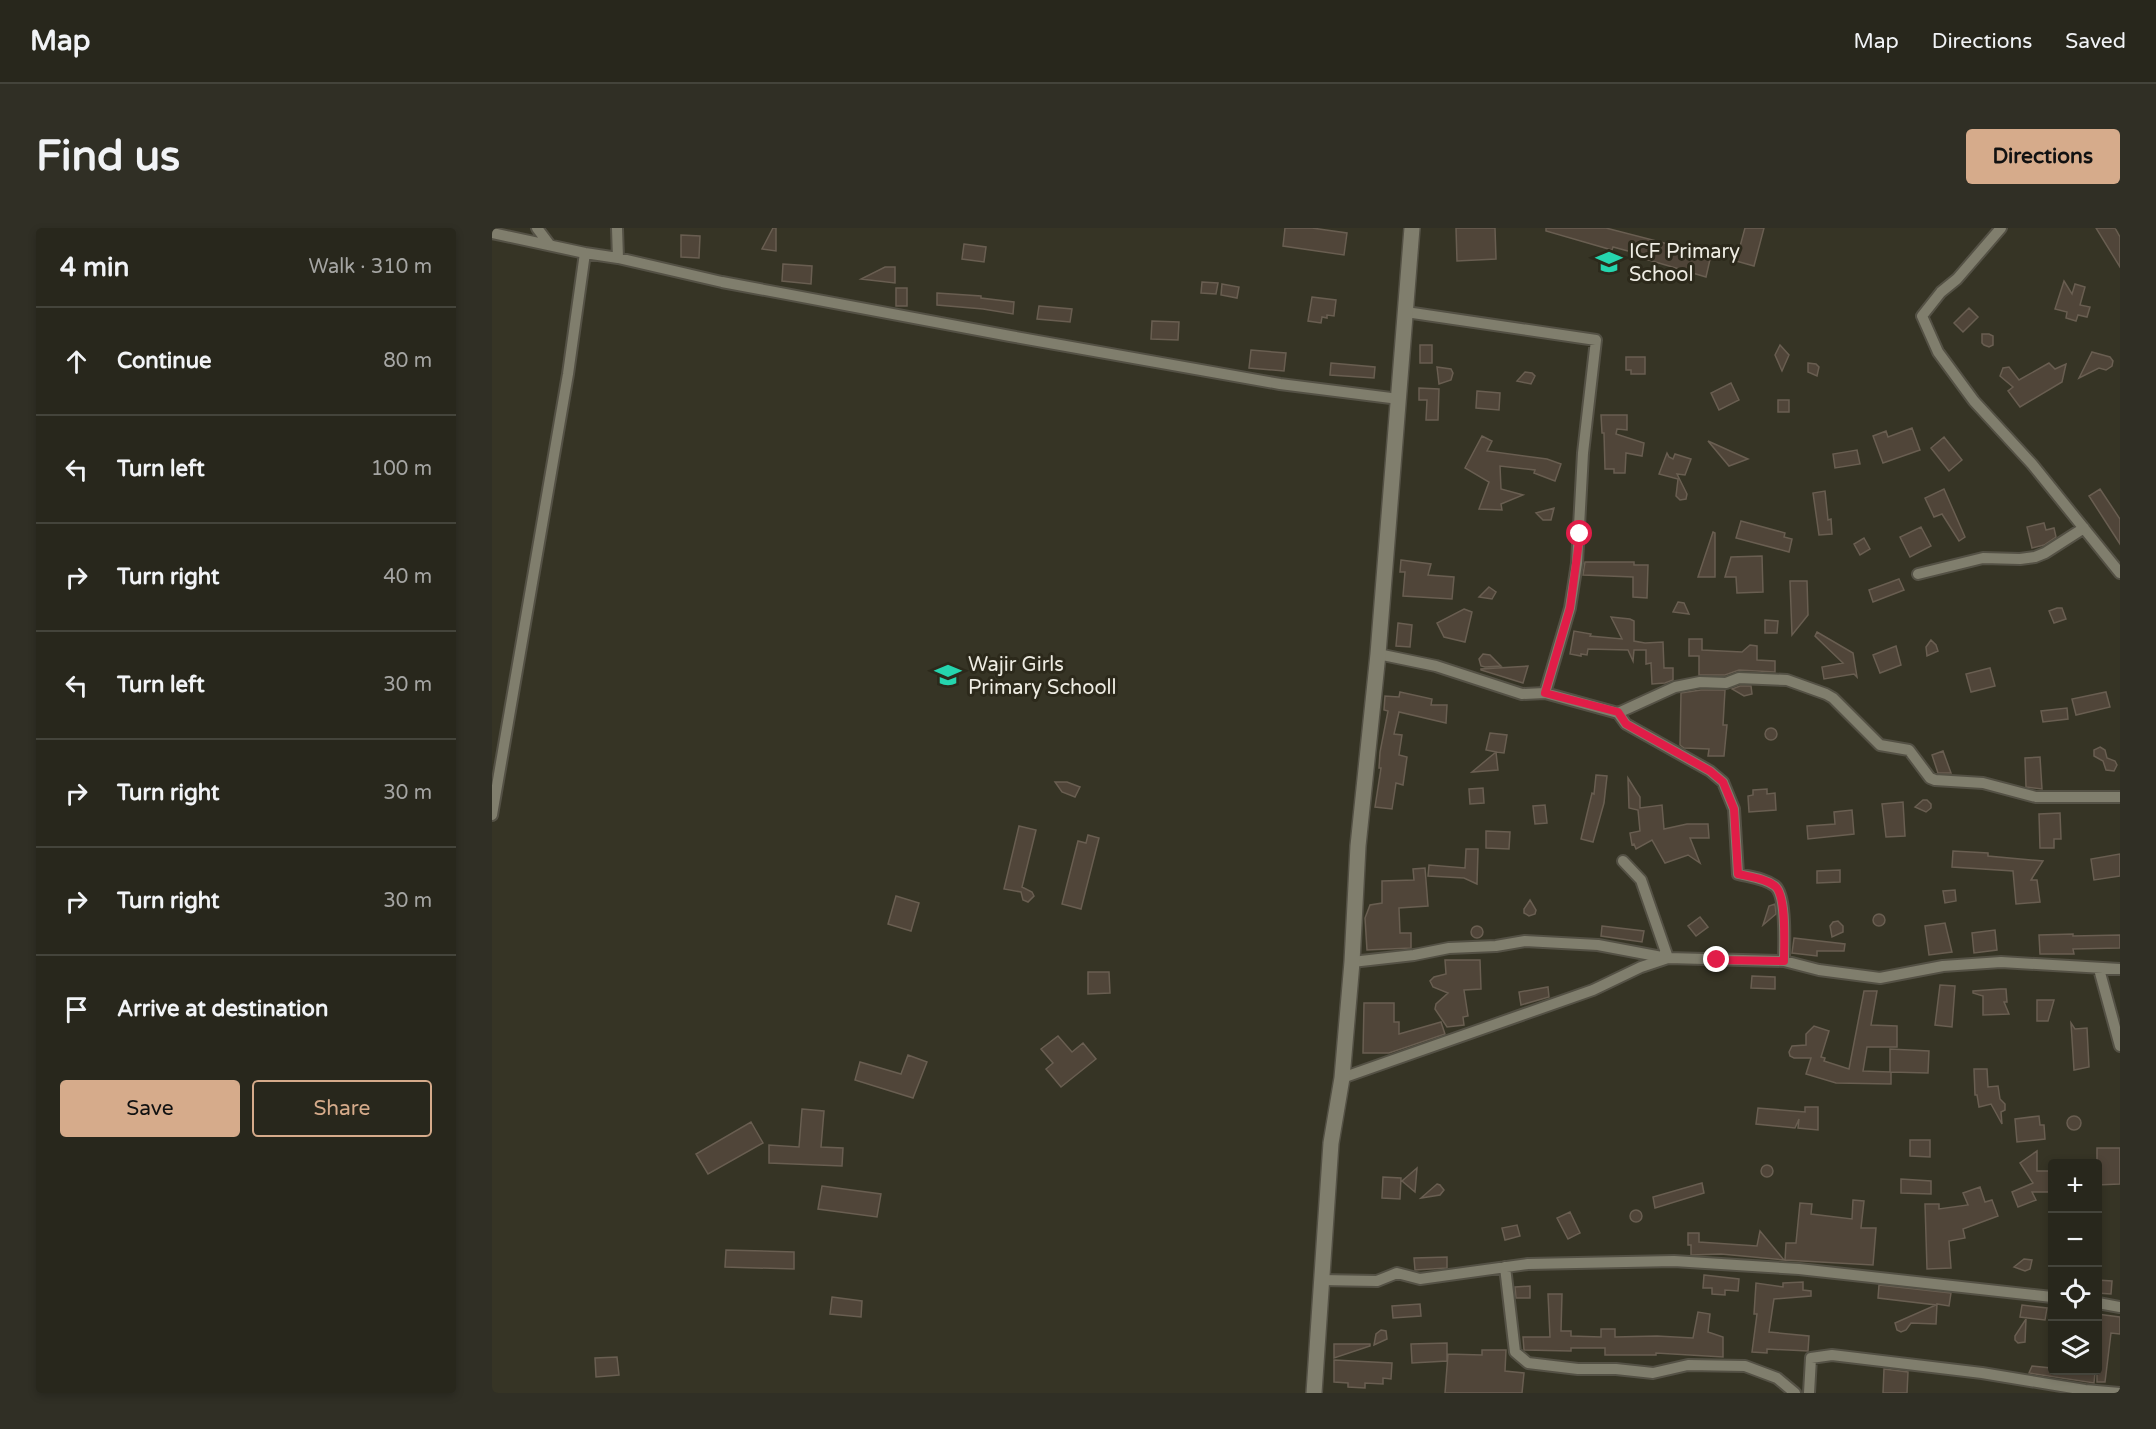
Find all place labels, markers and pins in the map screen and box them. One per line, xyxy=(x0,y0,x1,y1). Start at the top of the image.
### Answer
place label: ICF Primary School xyxy=(1629,240,1740,287)
school or university icon: ICF Primary School xyxy=(1594,247,1624,277)
place label: Wajir Girls Primary Schooll xyxy=(968,653,1117,700)
school or university icon: Wajir Girls Primary Schooll xyxy=(933,660,963,690)

